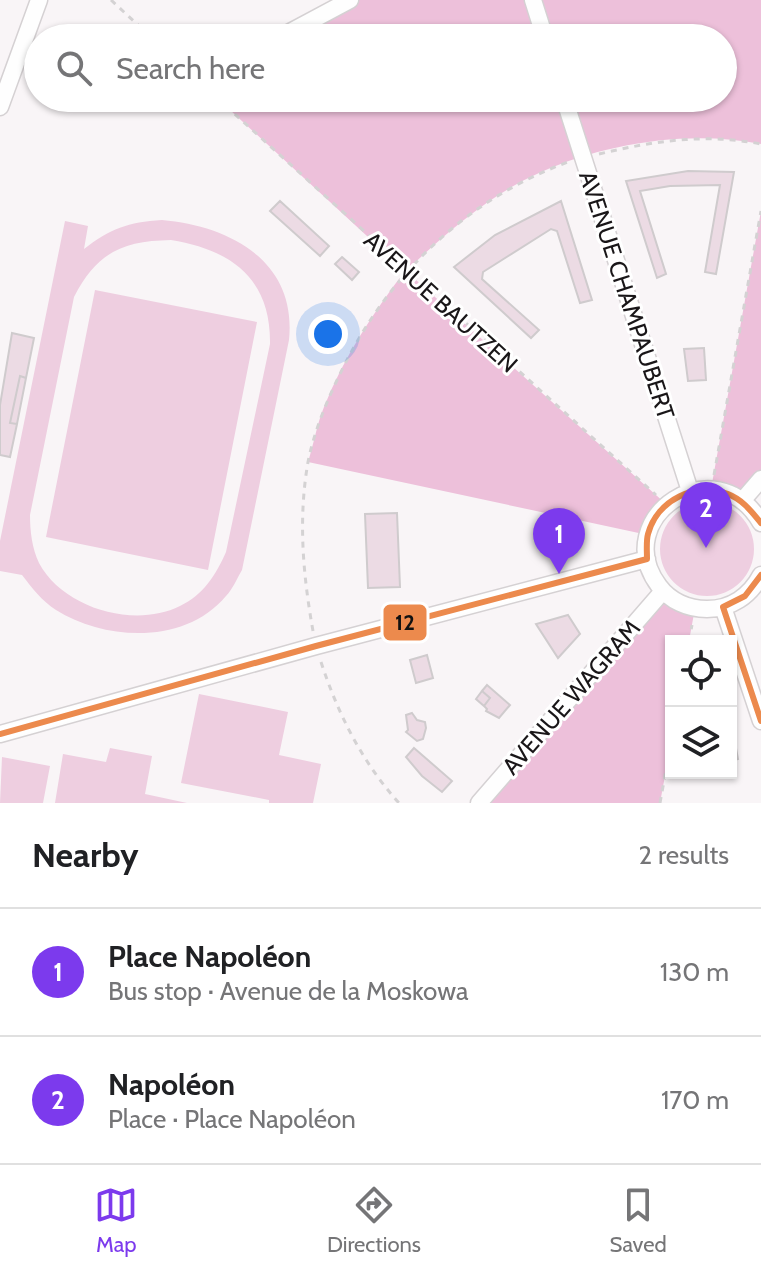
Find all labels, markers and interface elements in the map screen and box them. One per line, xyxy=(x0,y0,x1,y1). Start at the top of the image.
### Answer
search box xyxy=(24,24,737,112)
icon: search xyxy=(52,46,96,90)
text: Search here xyxy=(116,50,265,87)
street label: AVENUE CHAMPAUBERT xyxy=(573,167,681,423)
street label: AVENUE BAUTZEN xyxy=(358,225,524,379)
your location xyxy=(308,314,348,354)
pin: 2 xyxy=(680,482,732,548)
pin: 1 xyxy=(533,508,585,574)
line badge: 12 xyxy=(382,603,428,642)
text: 12 xyxy=(395,609,415,636)
street label: AVENUE WAGRAM xyxy=(496,614,646,780)
map controls xyxy=(665,635,737,779)
button: locate xyxy=(665,635,737,707)
button: layers xyxy=(665,707,737,779)
text: Nearby xyxy=(32,834,139,876)
text: 2 results xyxy=(638,839,729,871)
text: Place Napoléon xyxy=(108,938,311,975)
text: 1 xyxy=(53,956,63,988)
text: 130 m xyxy=(660,956,729,988)
text: Bus stop · Avenue de la Moskowa xyxy=(108,975,468,1007)
text: Napoléon xyxy=(108,1066,235,1103)
text: 2 xyxy=(51,1084,65,1116)
text: 170 m xyxy=(661,1084,729,1116)
text: Place · Place Napoléon xyxy=(108,1103,356,1135)
tab: Map xyxy=(94,1183,138,1258)
tab: Directions xyxy=(327,1183,421,1258)
tab: Saved xyxy=(610,1183,667,1258)

